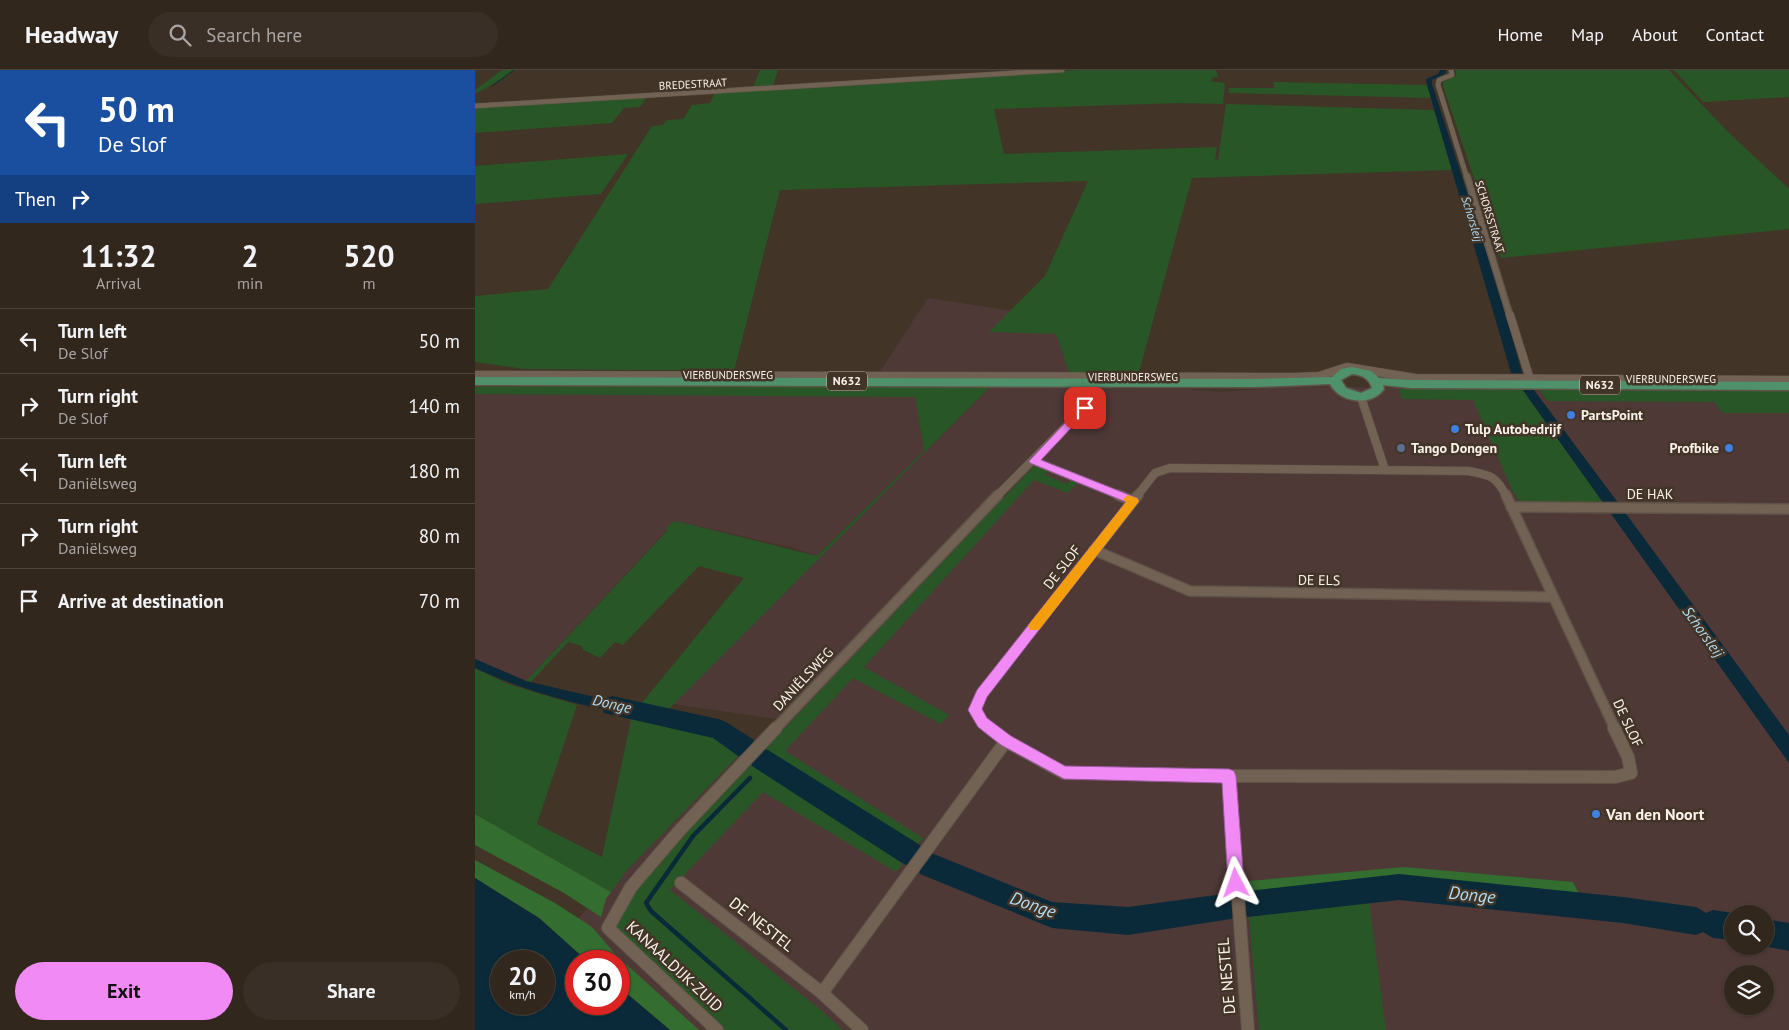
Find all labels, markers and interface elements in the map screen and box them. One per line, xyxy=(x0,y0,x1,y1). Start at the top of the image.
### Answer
search box xyxy=(148,12,498,57)
text: Headway xyxy=(25,19,118,50)
icon: search xyxy=(166,21,194,49)
text: Search here xyxy=(206,23,302,47)
text: Home xyxy=(1497,23,1543,46)
text: Map xyxy=(1571,23,1604,46)
text: About xyxy=(1632,23,1678,46)
text: Contact xyxy=(1706,23,1764,46)
street label: BREDESTRAAT xyxy=(658,75,728,93)
text: 50 m xyxy=(98,86,175,132)
icon: left xyxy=(15,90,80,155)
text: De Slof xyxy=(98,130,166,158)
street label: SCHORSSTRAAT xyxy=(1472,179,1508,255)
icon: right xyxy=(66,185,94,213)
text: Then xyxy=(15,187,56,211)
water label: Schorsleij xyxy=(1458,194,1487,244)
text: 11:32 xyxy=(80,236,157,275)
text: 2 xyxy=(242,236,259,275)
text: 520 xyxy=(343,236,395,275)
text: Arrival xyxy=(96,273,141,293)
text: min xyxy=(237,273,263,293)
text: m xyxy=(363,273,376,293)
text: Turn left xyxy=(58,319,127,343)
icon: left xyxy=(15,327,43,355)
text: 50 m xyxy=(419,329,460,353)
text: De Slof xyxy=(58,343,108,363)
street label: VIERBUNDERSWEG xyxy=(682,368,773,382)
street label: VIERBUNDERSWEG xyxy=(1087,370,1178,384)
road number: N632 xyxy=(827,372,867,391)
street label: VIERBUNDERSWEG xyxy=(1625,372,1716,386)
road number: N632 xyxy=(1580,376,1620,394)
text: Turn right xyxy=(58,384,138,408)
pin xyxy=(1064,387,1106,429)
icon: right xyxy=(15,392,43,420)
text: 140 m xyxy=(408,394,460,418)
icon: arrive xyxy=(1071,394,1099,422)
place label: PartsPoint xyxy=(1581,406,1643,424)
text: De Slof xyxy=(58,408,108,428)
marker: PartsPoint xyxy=(1565,409,1577,421)
place label: Tulp Autobedrijf xyxy=(1465,420,1563,438)
marker: Tulp Autobedrijf xyxy=(1449,423,1461,435)
place label: Tango Dongen xyxy=(1411,439,1497,457)
place label: Profbike xyxy=(1670,439,1719,457)
marker: Tango Dongen xyxy=(1395,442,1407,454)
marker: Profbike xyxy=(1723,442,1735,454)
text: Turn left xyxy=(58,449,127,473)
icon: left xyxy=(15,457,43,485)
text: 180 m xyxy=(408,459,460,483)
text: Daniëlsweg xyxy=(58,473,137,493)
street label: DE HAK xyxy=(1627,485,1674,503)
text: Turn right xyxy=(58,514,138,538)
icon: right xyxy=(15,522,43,550)
text: 80 m xyxy=(419,524,460,548)
text: Daniëlsweg xyxy=(58,538,137,558)
street label: DE SLOF xyxy=(1039,541,1085,593)
street label: DE ELS xyxy=(1298,571,1340,589)
icon: arrive xyxy=(15,587,43,615)
text: Arrive at destination xyxy=(58,589,224,613)
text: 70 m xyxy=(419,589,460,613)
water label: Schorsleij xyxy=(1678,602,1729,662)
street label: DANIËLSWEG xyxy=(769,643,837,715)
water label: Donge xyxy=(591,690,633,717)
street label: DE SLOF xyxy=(1609,696,1647,750)
place label: Van den Noort xyxy=(1605,804,1705,824)
marker: Van den Noort xyxy=(1590,808,1602,820)
position arrow xyxy=(1209,856,1261,908)
water label: Donge xyxy=(1447,881,1497,908)
water label: Donge xyxy=(1007,886,1060,923)
street label: DE NESTEL xyxy=(726,892,798,956)
map controls xyxy=(1724,905,1774,1015)
button: search xyxy=(1724,905,1774,955)
street label: KANAALDIJK-ZUID xyxy=(623,916,727,1016)
street label: DE NESTEL xyxy=(1213,937,1239,1015)
speed limit sign: 30 xyxy=(565,950,630,1015)
text: 20 xyxy=(508,960,537,992)
button: Exit xyxy=(15,962,233,1020)
button: Share xyxy=(243,962,460,1020)
button: layers xyxy=(1724,965,1774,1015)
text: km/h xyxy=(509,987,536,1002)

